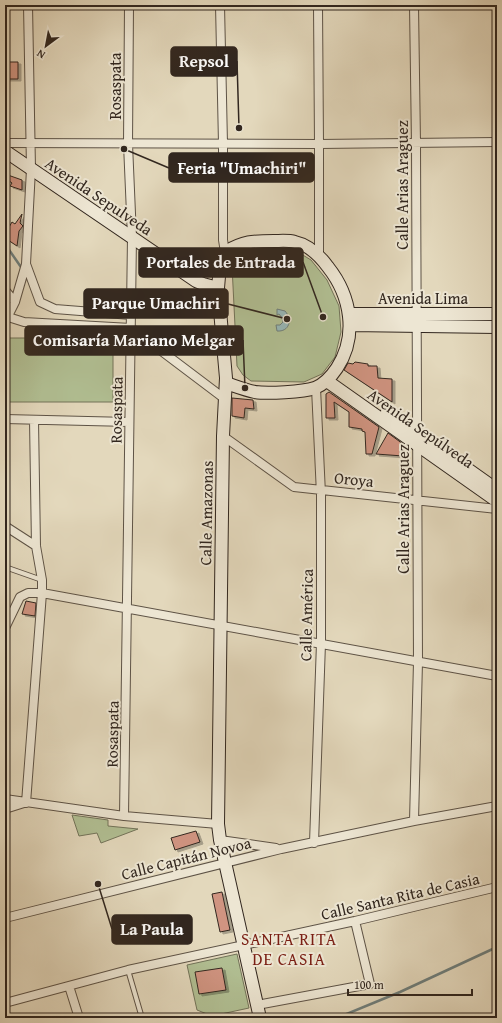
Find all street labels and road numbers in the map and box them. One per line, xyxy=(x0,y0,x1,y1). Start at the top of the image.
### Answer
street label: Rosaspata xyxy=(103,52,127,120)
street label: Calle Arias Araguez xyxy=(390,120,414,250)
street label: Avenida Sepulveda xyxy=(40,151,158,241)
street label: Avenida Lima xyxy=(378,286,468,310)
street label: Rosaspata xyxy=(103,376,129,444)
street label: Avenida Sepúlveda xyxy=(363,382,480,474)
street label: Calle Arias Araguez xyxy=(391,444,415,574)
street label: Calle Amazonas xyxy=(193,460,219,566)
street label: Oroya xyxy=(333,465,375,493)
street label: Calle América xyxy=(293,568,319,661)
street label: Rosaspata xyxy=(99,700,125,768)
street label: Calle Capitán Novoa xyxy=(119,830,254,886)
street label: Calle Santa Rita de Casia xyxy=(318,866,482,926)

